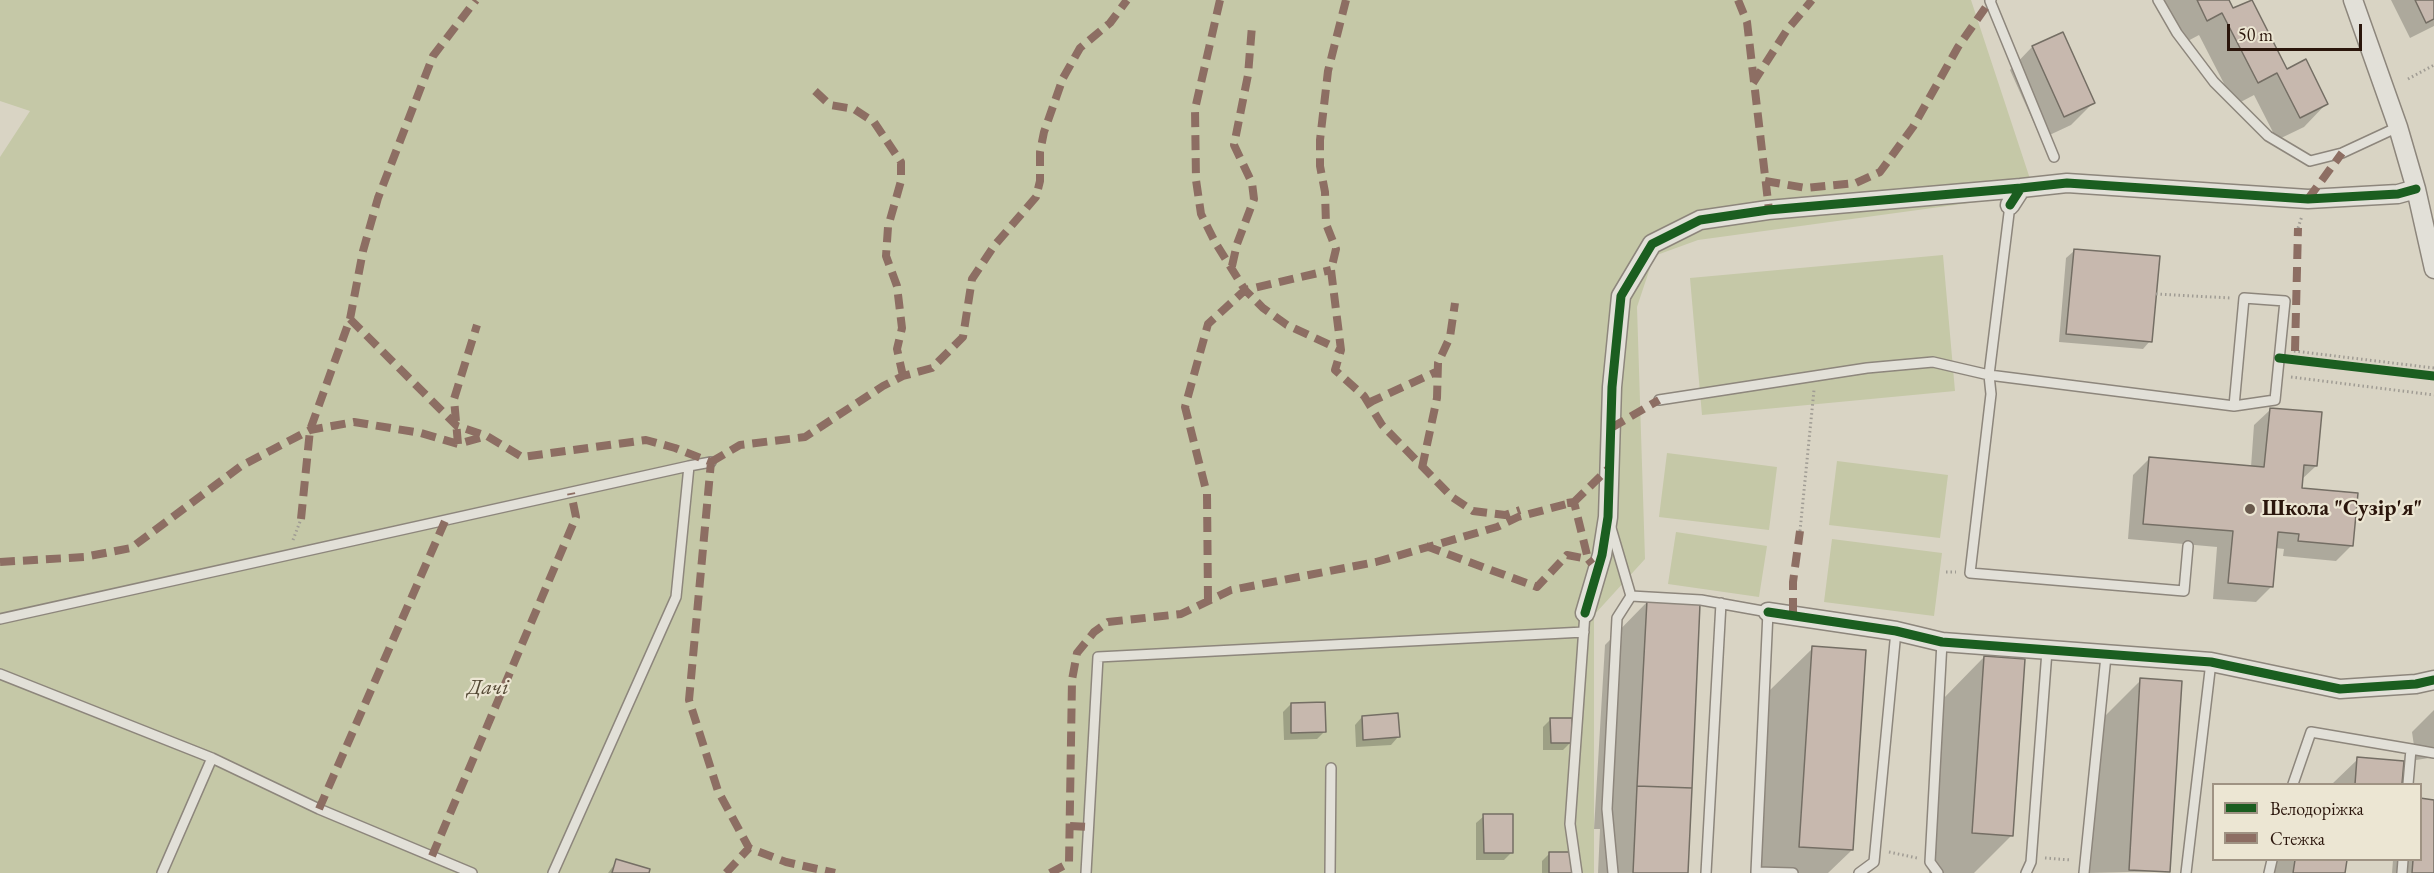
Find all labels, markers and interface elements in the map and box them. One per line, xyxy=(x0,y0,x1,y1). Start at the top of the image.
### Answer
scale bar xyxy=(2230,12,2365,50)
text: 50 m xyxy=(2238,23,2273,46)
place label: Школа "Сузір'я" xyxy=(2262,496,2422,522)
marker: Школа "Сузір'я" xyxy=(2243,502,2257,516)
park label: Дачі xyxy=(467,675,509,701)
legend xyxy=(2212,783,2422,861)
text: Велодоріжка xyxy=(2270,797,2364,820)
text: Стежка xyxy=(2270,827,2325,850)

